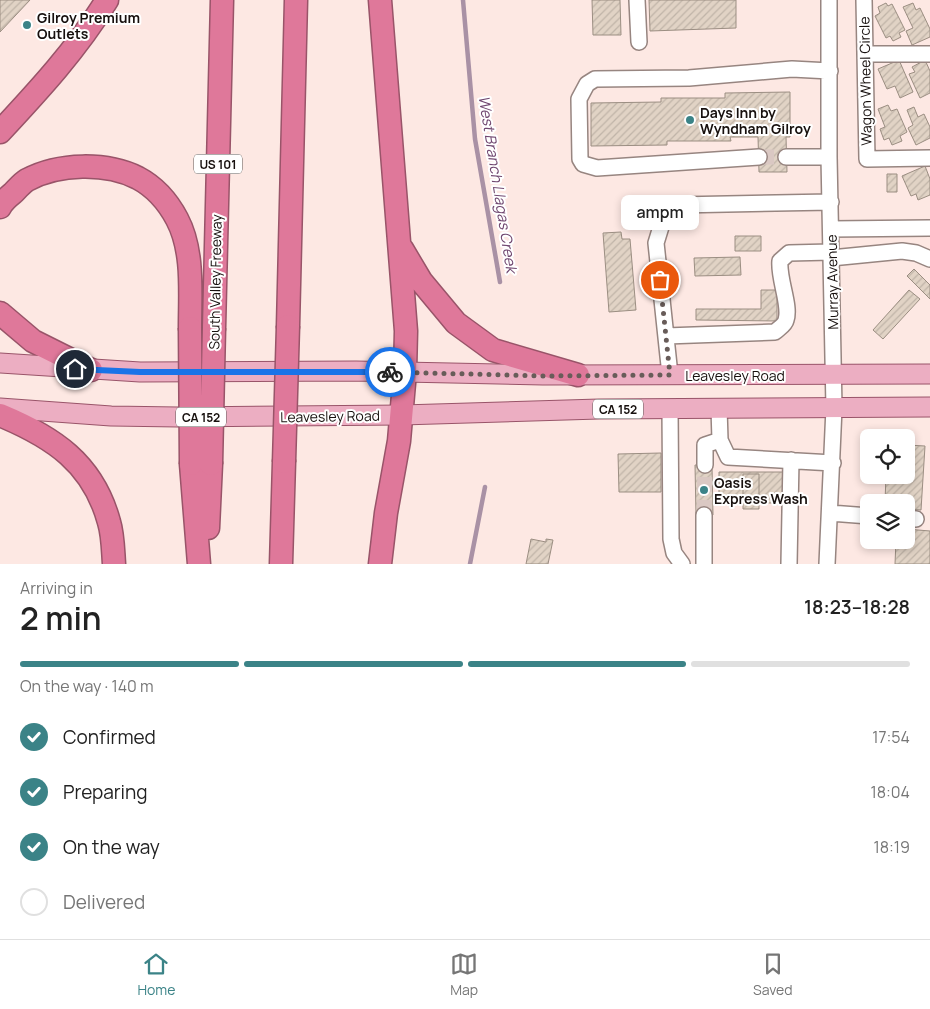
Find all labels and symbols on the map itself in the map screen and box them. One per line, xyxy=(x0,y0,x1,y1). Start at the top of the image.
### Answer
place label: Gilroy Premium Outlets xyxy=(37,8,140,43)
street label: Wagon Wheel Circle xyxy=(854,16,876,146)
marker: Gilroy Premium Outlets xyxy=(21,19,33,31)
water label: West Branch Llagas Creek xyxy=(474,94,523,277)
place label: Days Inn by Wyndham Gilroy xyxy=(700,103,811,138)
marker: Days Inn by Wyndham Gilroy xyxy=(684,114,696,126)
road number: US 101 xyxy=(194,154,242,173)
callout: ampm xyxy=(621,195,699,230)
street label: South Valley Freeway xyxy=(204,214,226,350)
street label: Murray Avenue xyxy=(822,234,842,330)
pin xyxy=(639,259,681,301)
courier xyxy=(365,347,415,397)
pin xyxy=(54,348,96,390)
street label: Leavesley Road xyxy=(685,366,785,385)
road number: CA 152 xyxy=(593,399,643,418)
street label: Leavesley Road xyxy=(280,406,380,426)
road number: CA 152 xyxy=(176,408,226,427)
place label: Oasis Express Wash xyxy=(714,473,808,508)
marker: Oasis Express Wash xyxy=(698,484,710,496)

